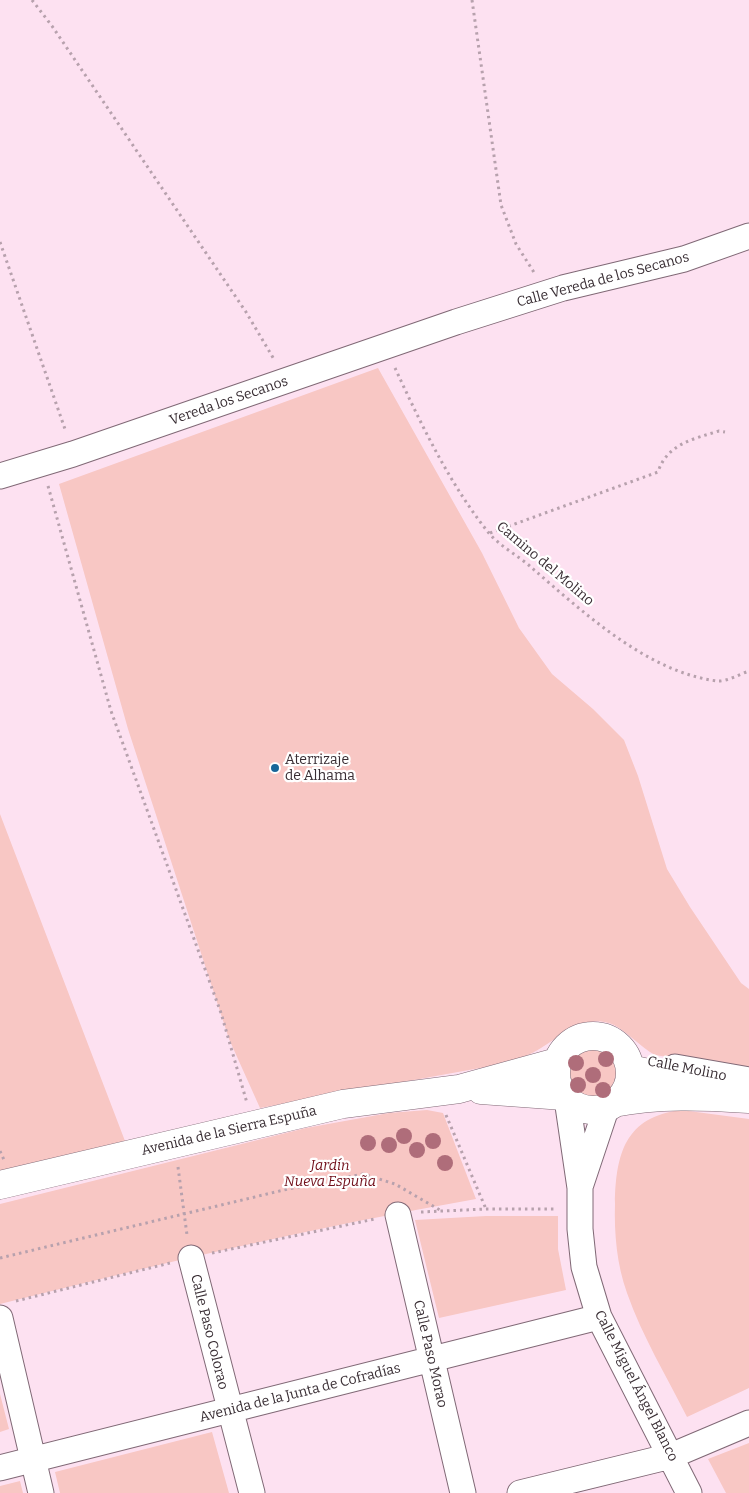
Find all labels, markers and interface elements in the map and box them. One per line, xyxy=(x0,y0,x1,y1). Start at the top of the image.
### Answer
street label: Calle Vereda de los Secanos xyxy=(515,249,691,311)
street label: Vereda los Secanos xyxy=(168,373,290,429)
street label: Camino del Molino xyxy=(493,518,597,610)
place label: Aterrizaje de Alhama xyxy=(285,752,355,784)
marker: Aterrizaje de Alhama xyxy=(269,762,281,774)
street label: Calle Molino xyxy=(646,1053,728,1085)
street label: Avenida de la Sierra Espuña xyxy=(140,1103,318,1159)
park label: Jardín Nueva Espuña xyxy=(284,1158,376,1190)
street label: Calle Paso Colorao xyxy=(187,1273,231,1391)
street label: Calle Paso Morao xyxy=(409,1299,451,1409)
street label: Calle Miguel Ángel Blanco xyxy=(591,1308,681,1464)
street label: Avenida de la Junta de Cofradías xyxy=(198,1360,402,1426)

